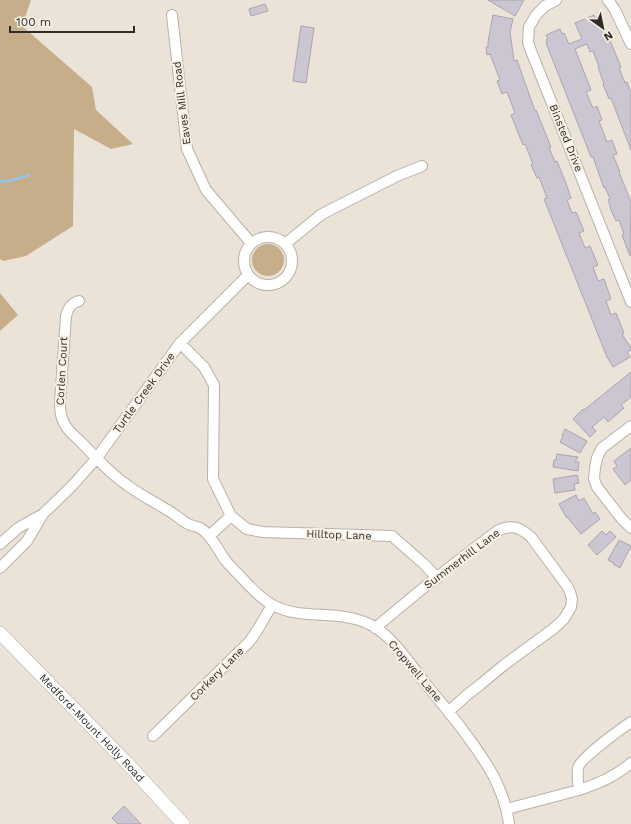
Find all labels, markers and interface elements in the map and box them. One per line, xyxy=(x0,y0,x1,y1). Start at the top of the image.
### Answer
scale bar xyxy=(10,8,134,34)
north arrow xyxy=(583,8,623,48)
text: 100 m xyxy=(16,15,51,29)
text: N xyxy=(601,28,615,44)
street label: Eaves Mill Road xyxy=(170,61,194,145)
street label: Binsted Drive xyxy=(547,102,585,174)
street label: Corlen Court xyxy=(54,336,70,406)
street label: Turtle Creek Drive xyxy=(110,350,178,436)
street label: Summerhill Lane xyxy=(422,526,502,592)
street label: Hilltop Lane xyxy=(306,527,372,543)
street label: Cropwell Lane xyxy=(385,637,445,705)
street label: Corkery Lane xyxy=(187,644,247,704)
street label: Medford-Mount Holly Road xyxy=(37,671,147,784)

